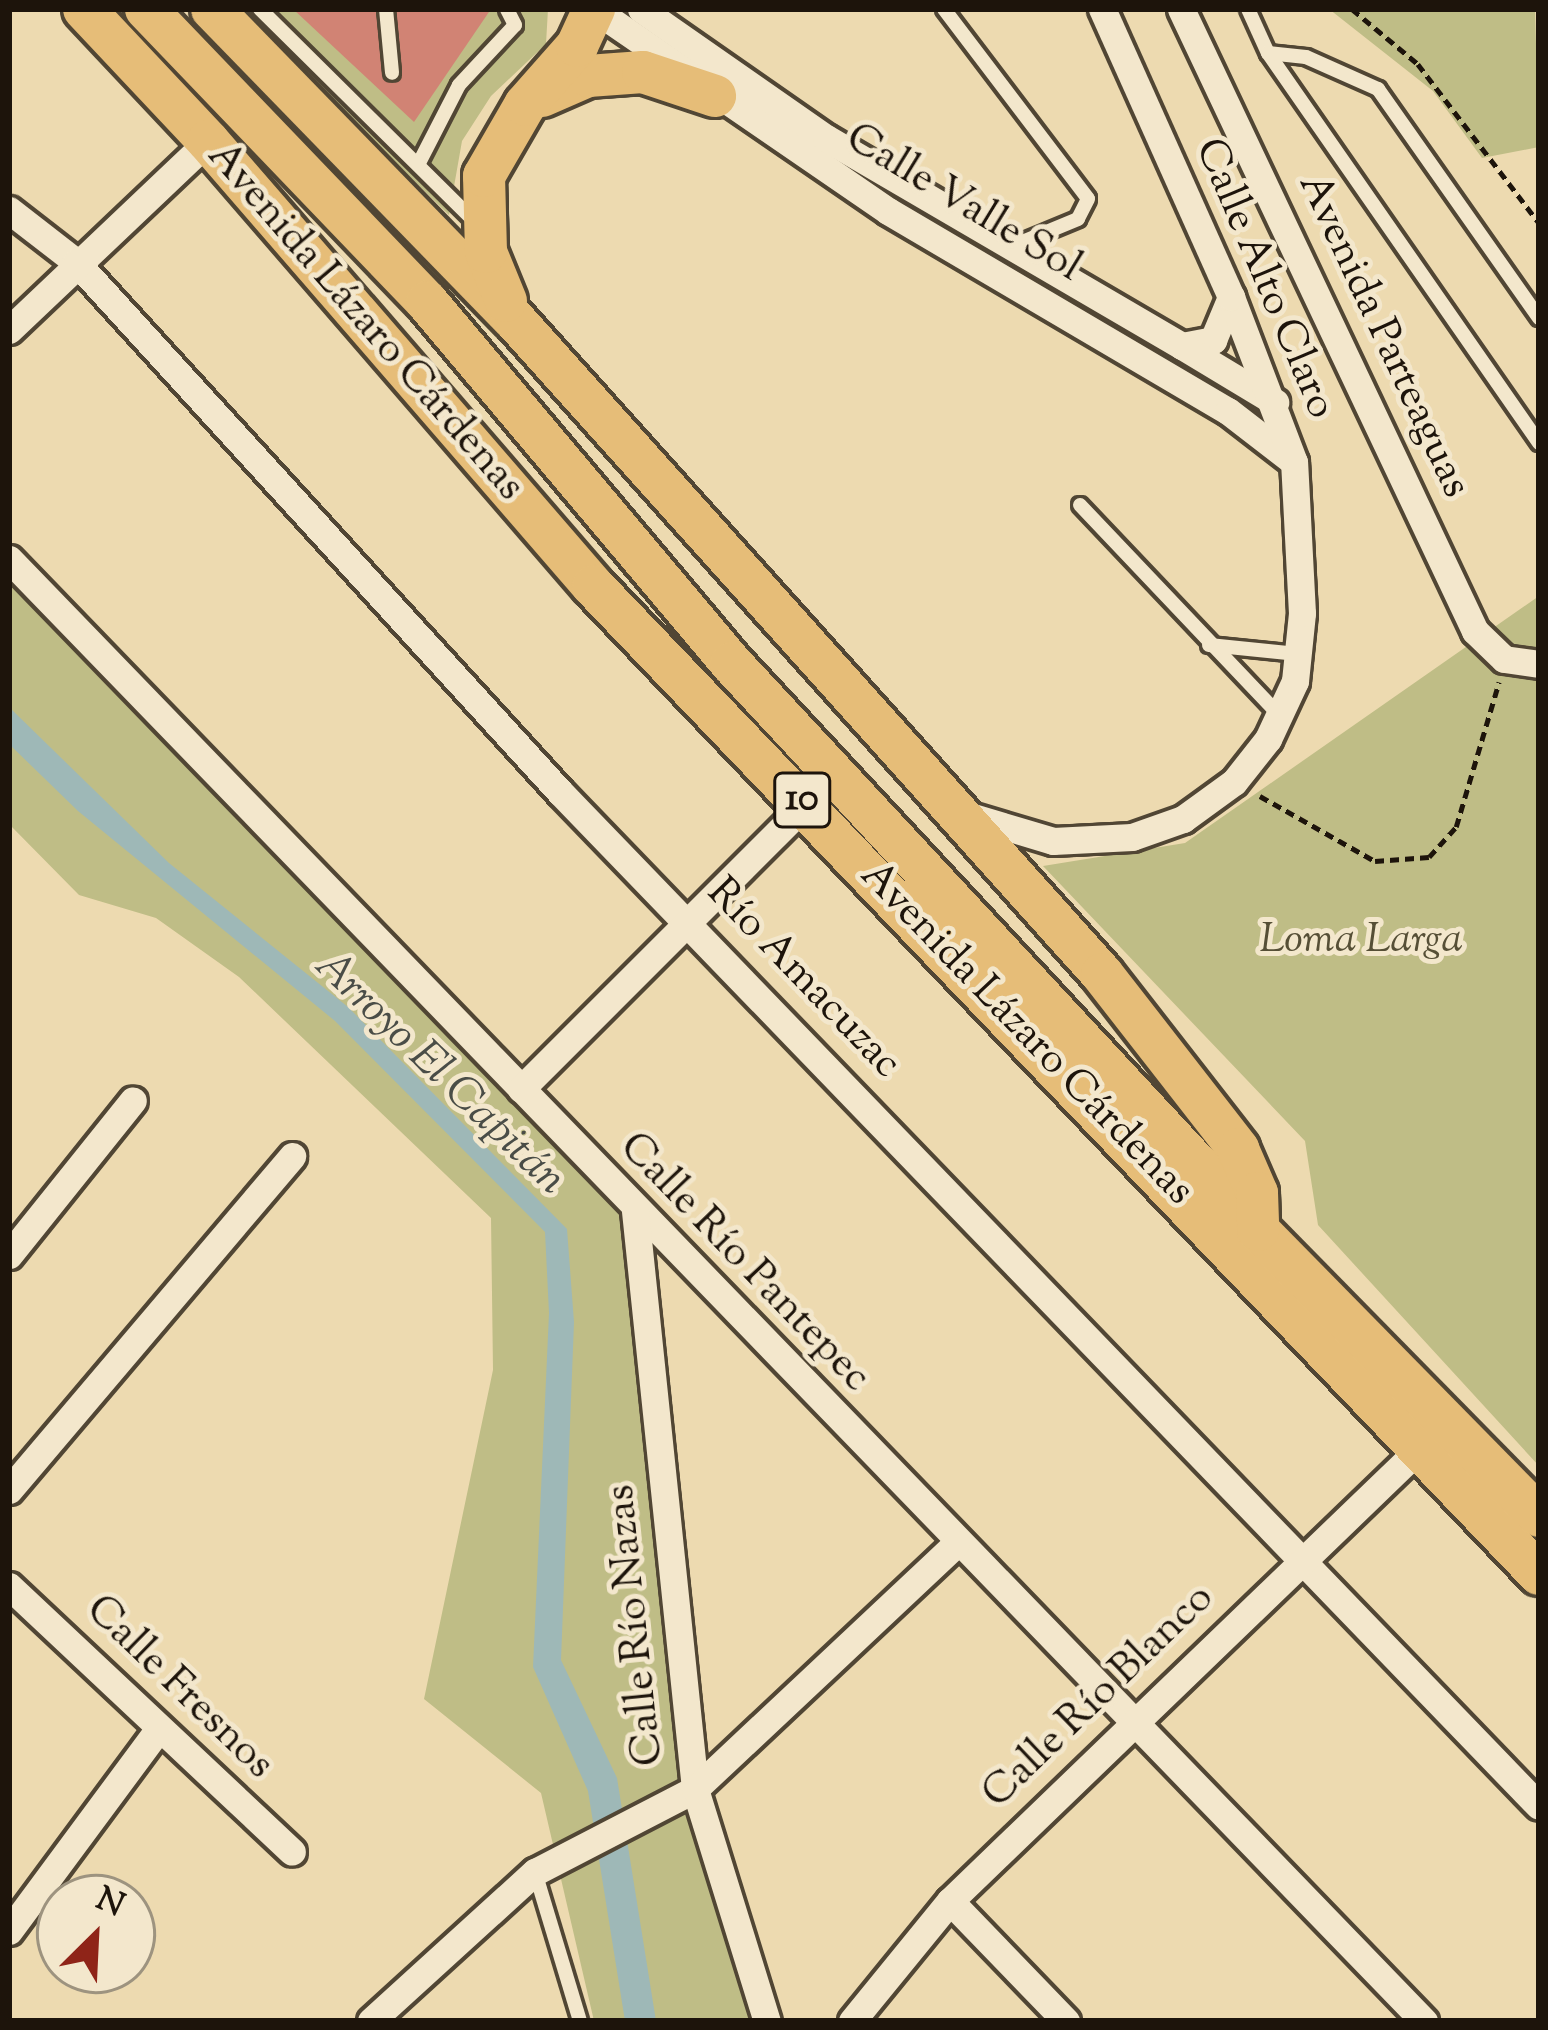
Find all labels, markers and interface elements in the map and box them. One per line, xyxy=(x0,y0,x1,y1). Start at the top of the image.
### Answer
street label: Calle Valle Sol xyxy=(836,114,1090,294)
street label: Avenida Lázaro Cárdenas xyxy=(195,132,535,512)
street label: Calle Alto Claro xyxy=(1182,132,1346,426)
street label: Avenida Parteaguas xyxy=(1286,166,1480,506)
road number: 10 xyxy=(772,767,832,833)
street label: Avenida Lázaro Cárdenas xyxy=(848,851,1204,1217)
street label: Río Amacuzac xyxy=(695,869,911,1089)
park label: Loma Larga xyxy=(1259,916,1463,966)
water label: Arroyo El Capitán xyxy=(302,940,576,1208)
street label: Calle Río Pantepec xyxy=(608,1123,880,1403)
street label: Calle Río Nazas xyxy=(596,1482,676,1768)
street label: Calle Río Blanco xyxy=(973,1574,1225,1820)
street label: Calle Fresnos xyxy=(74,1586,284,1790)
north arrow xyxy=(36,1874,156,1994)
text: N xyxy=(88,1877,131,1931)

